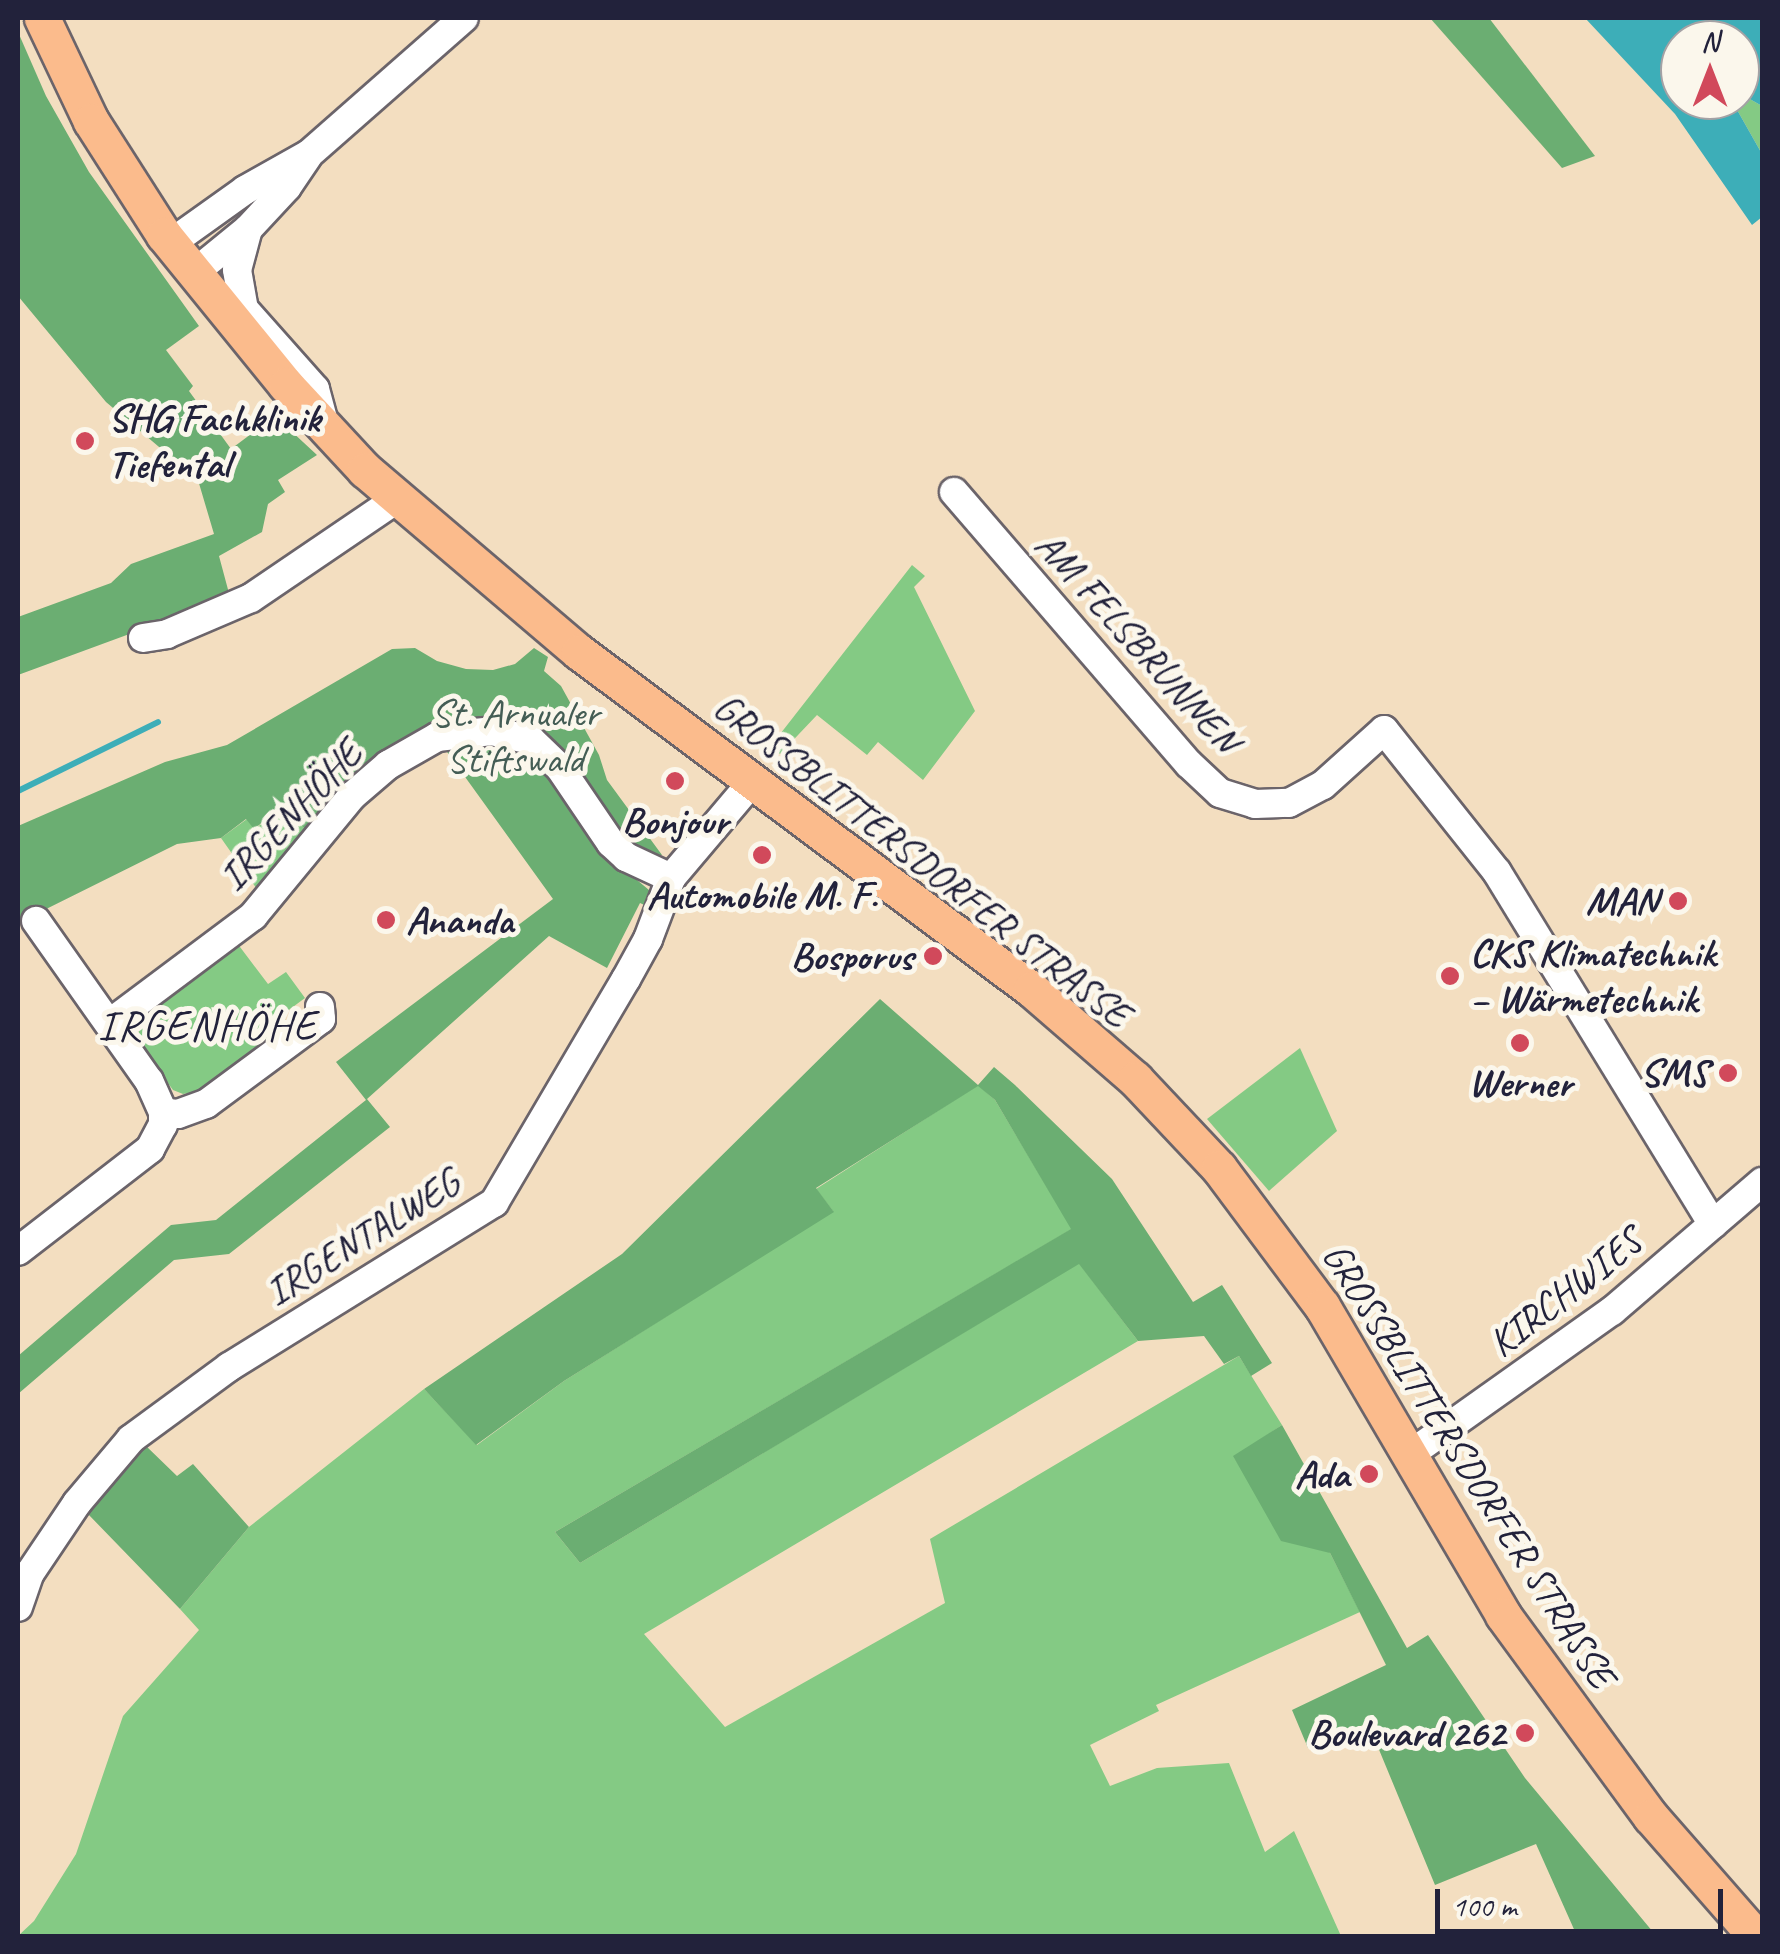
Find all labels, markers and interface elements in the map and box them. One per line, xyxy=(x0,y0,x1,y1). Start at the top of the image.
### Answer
north arrow xyxy=(1660,20,1760,120)
text: N xyxy=(1701,24,1719,59)
place label: SHG Fachklinik Tiefental xyxy=(108,394,320,488)
marker: SHG Fachklinik Tiefental xyxy=(72,428,98,454)
street label: AM FELSBRUNNEN xyxy=(1026,521,1250,763)
street label: GROSSBLITTERSDORFER STRASSE xyxy=(704,682,1140,1038)
park label: St. Arnualer Stiftswald xyxy=(431,689,599,783)
street label: IRGENHÖHE xyxy=(208,730,372,900)
marker: Bonjour xyxy=(664,770,686,792)
place label: Bonjour xyxy=(622,797,728,845)
marker: Automobile M. F. xyxy=(751,844,773,866)
place label: Automobile M. F. xyxy=(647,871,877,919)
place label: MAN xyxy=(1586,877,1658,925)
marker: MAN xyxy=(1667,890,1689,912)
place label: Ananda xyxy=(406,896,513,944)
marker: Ananda xyxy=(375,909,397,931)
place label: CKS Klimatechnik – Wärmetechnik xyxy=(1470,929,1715,1023)
place label: Bosporus xyxy=(791,932,913,980)
marker: Bosporus xyxy=(922,945,944,967)
marker: CKS Klimatechnik – Wärmetechnik xyxy=(1439,965,1461,987)
district label: IRGENHÖHE xyxy=(98,1001,318,1051)
marker: Werner xyxy=(1509,1032,1531,1054)
place label: SMS xyxy=(1640,1049,1708,1097)
place label: Werner xyxy=(1468,1059,1572,1107)
marker: SMS xyxy=(1717,1062,1739,1084)
street label: IRGENTALWEG xyxy=(256,1158,468,1316)
street label: KIRCHWIES xyxy=(1479,1217,1651,1367)
street label: GROSSBLITTERSDORFER STRASSE xyxy=(1312,1234,1626,1696)
place label: Ada xyxy=(1295,1450,1349,1498)
marker: Ada xyxy=(1358,1463,1380,1485)
place label: Boulevard 262 xyxy=(1308,1709,1505,1757)
marker: Boulevard 262 xyxy=(1514,1722,1536,1744)
scale bar xyxy=(1440,1869,1728,1931)
text: 100 m xyxy=(1452,1887,1517,1925)

